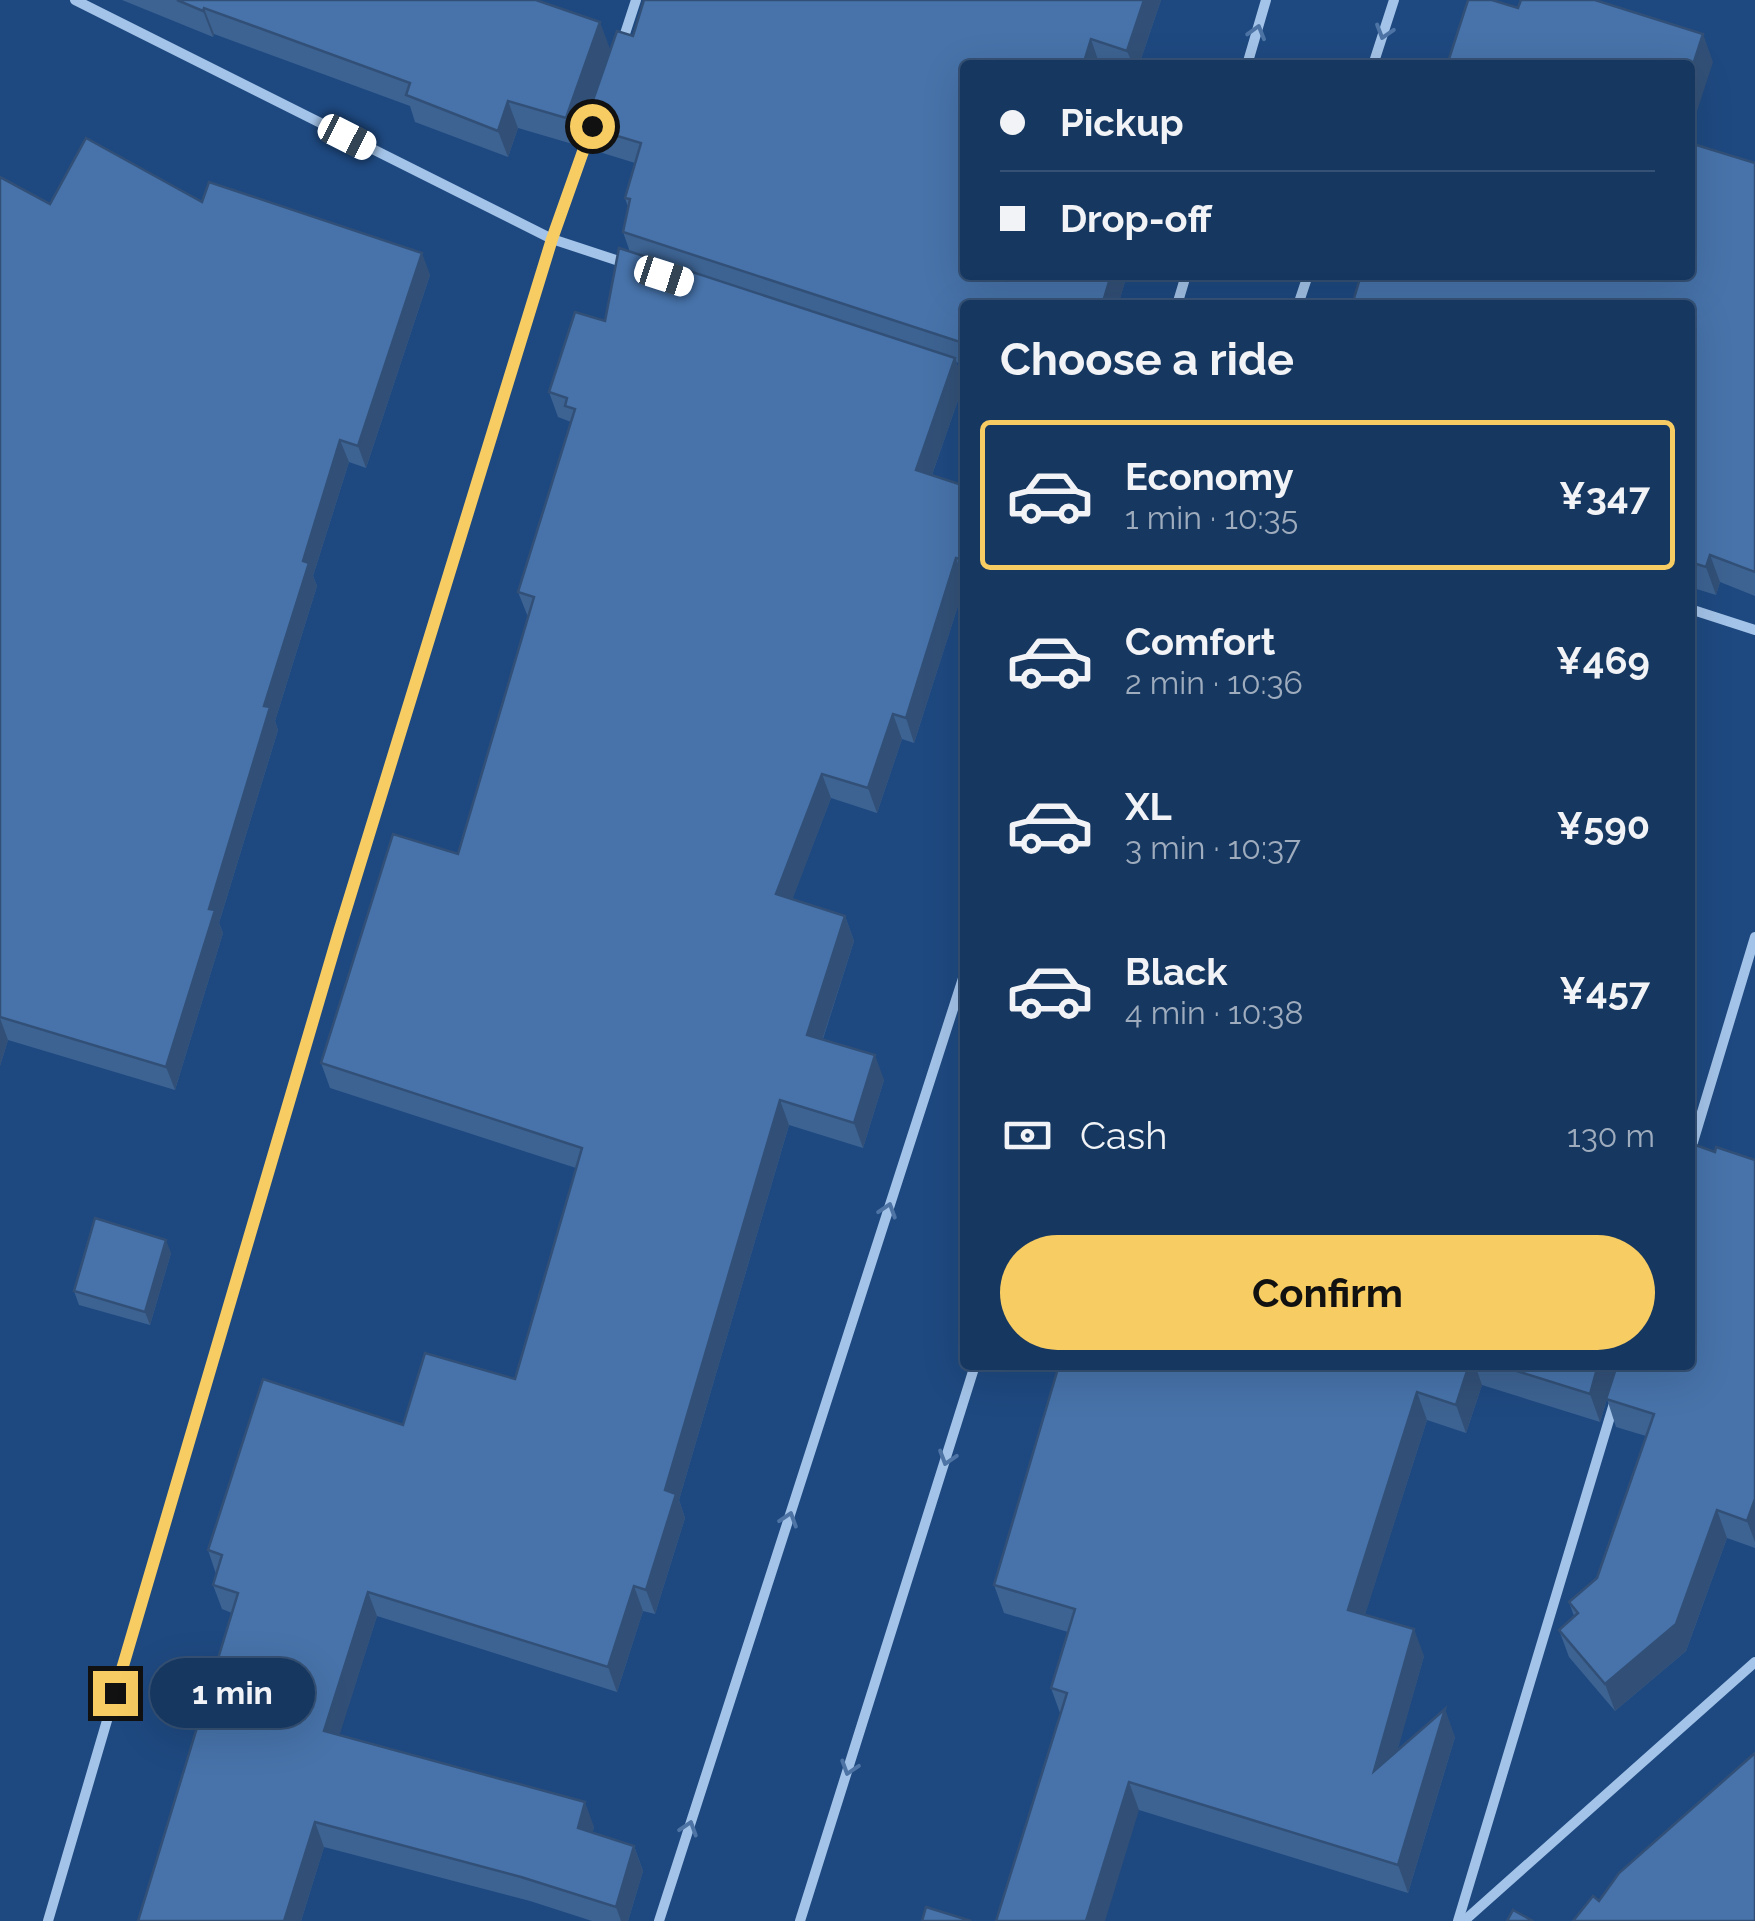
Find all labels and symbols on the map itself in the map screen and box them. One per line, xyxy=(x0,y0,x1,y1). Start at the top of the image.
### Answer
one-way arrow xyxy=(1375,23,1395,40)
one-way arrow xyxy=(1245,24,1266,42)
route start xyxy=(570,104,615,149)
car xyxy=(313,110,381,164)
car xyxy=(631,252,697,300)
one-way arrow xyxy=(877,1202,897,1219)
one-way arrow xyxy=(938,1449,958,1466)
one-way arrow xyxy=(777,1511,797,1528)
callout: 1 min xyxy=(150,1658,315,1728)
route end xyxy=(93,1671,138,1716)
one-way arrow xyxy=(840,1759,860,1776)
one-way arrow xyxy=(677,1821,698,1838)

